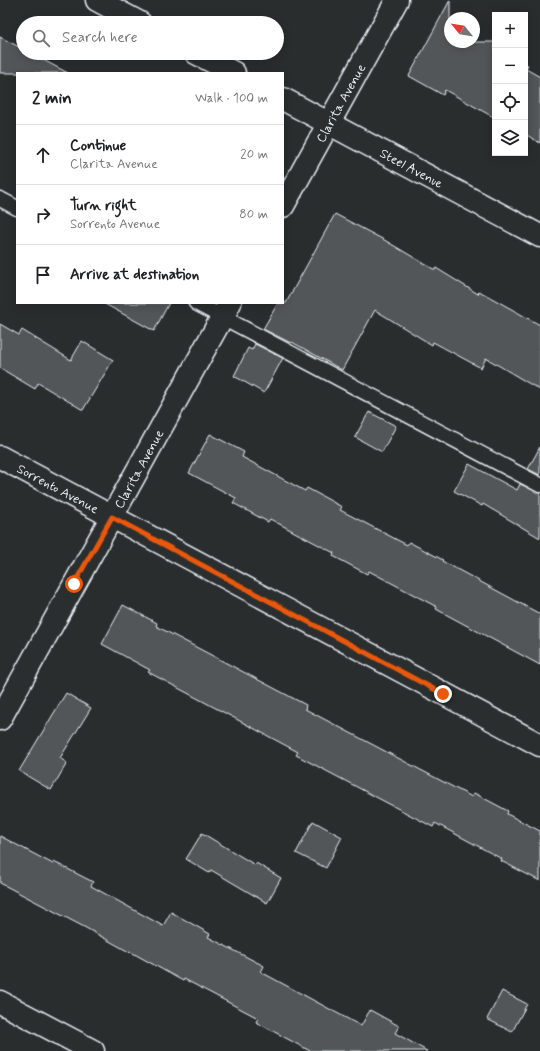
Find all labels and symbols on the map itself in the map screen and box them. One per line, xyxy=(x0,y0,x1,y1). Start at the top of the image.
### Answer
north arrow xyxy=(444,12,480,48)
street label: Clarita Avenue xyxy=(313,61,370,146)
street label: Steel Avenue xyxy=(377,145,446,193)
street label: Clarita Avenue xyxy=(111,427,168,512)
street label: Sorrento Avenue xyxy=(14,461,101,518)
route start xyxy=(65,575,83,593)
route end xyxy=(434,685,452,703)

